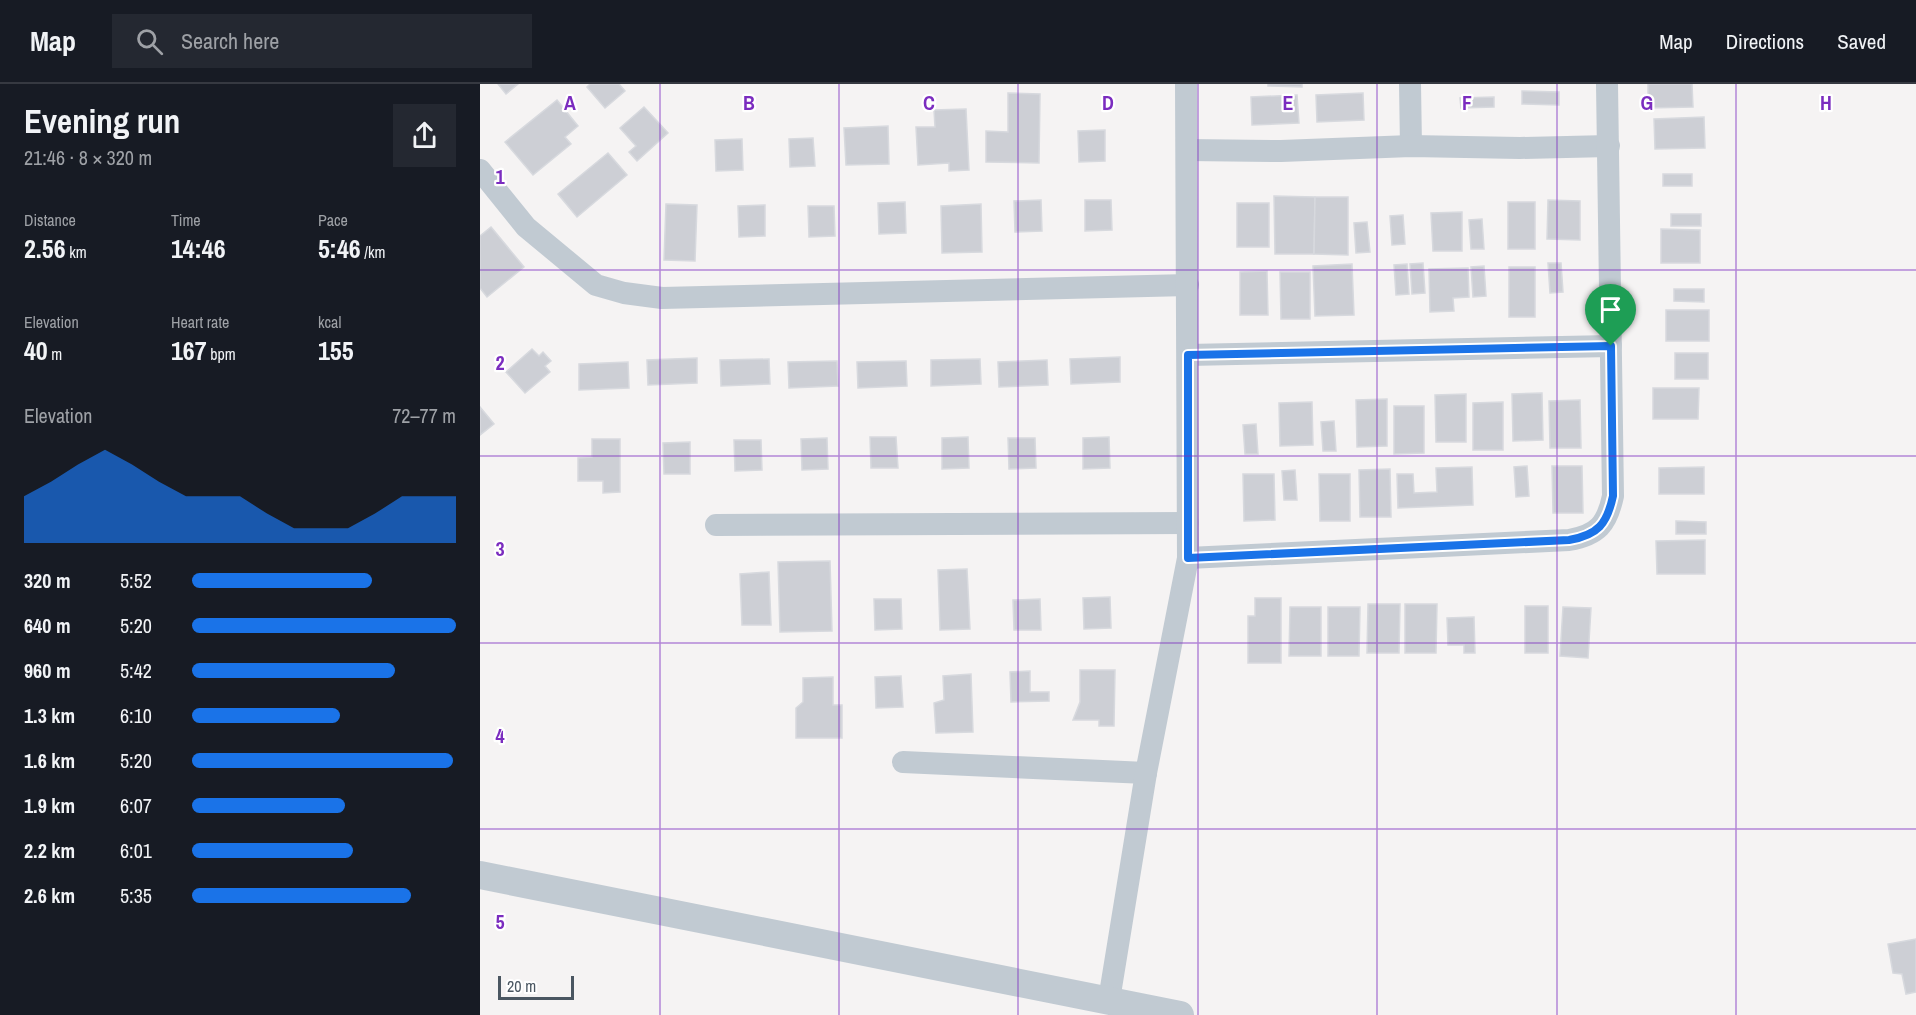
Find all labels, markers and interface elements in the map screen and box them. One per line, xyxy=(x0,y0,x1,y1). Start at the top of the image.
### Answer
search box xyxy=(112,14,532,68)
text: Map xyxy=(30,22,76,60)
icon: search xyxy=(133,25,166,58)
text: Search here xyxy=(181,26,279,56)
text: Map xyxy=(1659,27,1693,56)
text: Directions xyxy=(1726,27,1804,56)
text: Saved xyxy=(1837,27,1886,56)
text: A xyxy=(564,89,576,116)
text: B xyxy=(743,89,755,116)
text: C xyxy=(923,89,935,116)
text: D xyxy=(1102,89,1114,116)
text: E xyxy=(1283,89,1294,116)
text: F xyxy=(1462,89,1472,116)
text: G xyxy=(1641,89,1653,116)
text: H xyxy=(1820,89,1832,116)
text: Evening run xyxy=(24,99,180,143)
button: share xyxy=(393,104,456,167)
text: 21:46 · 8 × 320 m xyxy=(24,144,152,171)
text: 1 xyxy=(495,163,505,190)
text: Distance xyxy=(24,209,76,231)
text: Time xyxy=(171,209,201,231)
text: Pace xyxy=(318,209,348,231)
text: 2.56 xyxy=(24,231,66,266)
text: 14:46 xyxy=(171,231,226,266)
text: 5:46 xyxy=(318,231,361,266)
text: km xyxy=(66,241,87,263)
text: /km xyxy=(361,241,385,263)
pin xyxy=(1585,284,1636,346)
icon: arrive xyxy=(1594,293,1627,326)
text: Elevation xyxy=(24,311,79,333)
text: Heart rate xyxy=(171,311,229,333)
text: kcal xyxy=(318,311,341,333)
text: 40 xyxy=(24,333,48,368)
text: 167 xyxy=(171,333,207,368)
text: 155 xyxy=(318,333,354,368)
text: m xyxy=(48,343,62,365)
text: bpm xyxy=(207,343,236,365)
text: 2 xyxy=(495,349,505,376)
text: Elevation xyxy=(24,402,92,429)
text: 72–77 m xyxy=(392,402,456,429)
text: 3 xyxy=(495,535,505,562)
text: 320 m xyxy=(24,567,71,594)
text: 5:52 xyxy=(120,567,152,594)
text: 640 m xyxy=(24,612,71,639)
text: 5:20 xyxy=(120,612,152,639)
text: 960 m xyxy=(24,657,71,684)
text: 5:42 xyxy=(120,657,152,684)
text: 1.3 km xyxy=(24,702,75,729)
text: 6:10 xyxy=(120,702,152,729)
text: 4 xyxy=(495,722,505,749)
text: 1.6 km xyxy=(24,747,75,774)
text: 5:20 xyxy=(120,747,152,774)
text: 1.9 km xyxy=(24,792,75,819)
text: 6:07 xyxy=(120,792,152,819)
text: 2.2 km xyxy=(24,837,75,864)
text: 6:01 xyxy=(120,837,152,864)
text: 2.6 km xyxy=(24,882,75,909)
text: 5:35 xyxy=(120,882,152,909)
text: 5 xyxy=(495,908,505,935)
scale bar xyxy=(498,973,574,1000)
text: 20 m xyxy=(507,975,536,997)

